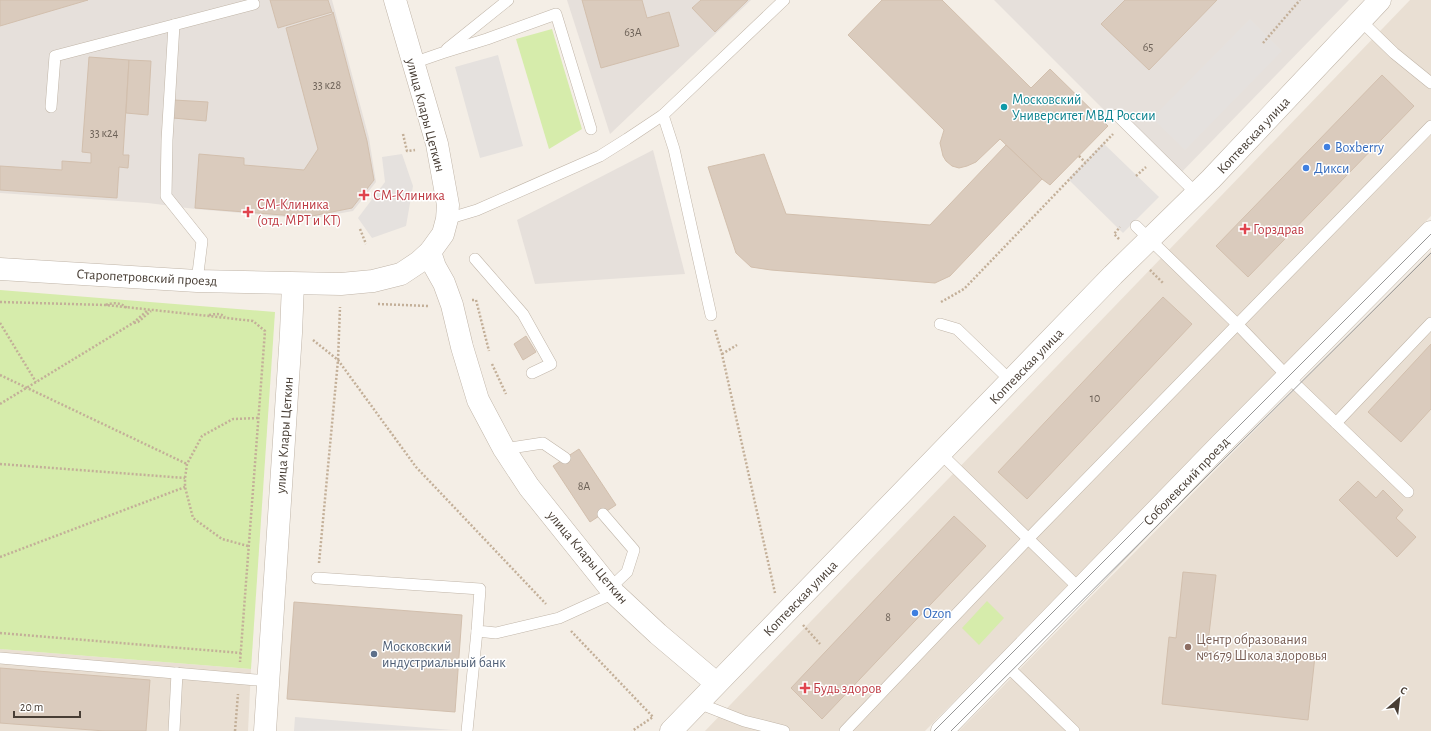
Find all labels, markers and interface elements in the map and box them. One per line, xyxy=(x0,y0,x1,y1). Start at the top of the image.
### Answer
house number: 63А xyxy=(624,26,642,38)
house number: 65 xyxy=(1143,41,1153,53)
street label: улица Клары Цеткин xyxy=(403,56,447,174)
house number: 33 к28 xyxy=(313,79,342,91)
place label: Московский Университет МВД России xyxy=(1012,93,1156,123)
street label: Коптевская улица xyxy=(1215,94,1293,177)
marker: Московский Университет МВД России xyxy=(999,102,1009,112)
house number: 33 к24 xyxy=(90,127,119,139)
place label: Boxberry xyxy=(1335,141,1384,155)
marker: Boxberry xyxy=(1322,142,1332,152)
place label: Дикси xyxy=(1314,162,1349,176)
marker: Дикси xyxy=(1301,163,1311,173)
marker: СМ-Клиника xyxy=(358,189,370,201)
place label: СМ-Клиника xyxy=(373,189,445,203)
place label: СМ-Клиника (отд. МРТ и КТ) xyxy=(257,198,341,228)
marker: СМ-Клиника (отд. МРТ и КТ) xyxy=(242,206,254,218)
place label: Горздрав xyxy=(1253,223,1304,237)
marker: Горздрав xyxy=(1240,224,1250,234)
street label: Старопетровский проезд xyxy=(76,267,218,289)
street label: Коптевская улица xyxy=(987,326,1067,407)
street label: улица Клары Цеткин xyxy=(274,376,296,495)
house number: 10 xyxy=(1090,392,1100,404)
street label: Соболевский проезд xyxy=(1141,435,1232,529)
house number: 8А xyxy=(578,480,590,492)
street label: улица Клары Цеткин xyxy=(544,508,630,607)
street label: Коптевская улица xyxy=(761,558,841,639)
place label: Ozon xyxy=(923,607,951,621)
marker: Ozon xyxy=(910,608,920,618)
house number: 8 xyxy=(885,611,891,623)
place label: Центр образования №1679 Школа здоровья xyxy=(1196,633,1327,663)
place label: Московский индустриальный банк xyxy=(382,640,506,670)
marker: Центр образования №1679 Школа здоровья xyxy=(1183,642,1193,652)
marker: Московский индустриальный банк xyxy=(369,649,379,659)
north arrow xyxy=(1379,679,1419,719)
place label: Будь здоров xyxy=(813,682,882,696)
marker: Будь здоров xyxy=(800,683,810,693)
text: С xyxy=(1398,684,1409,697)
scale bar xyxy=(14,693,80,719)
text: 20 m xyxy=(20,701,43,713)

